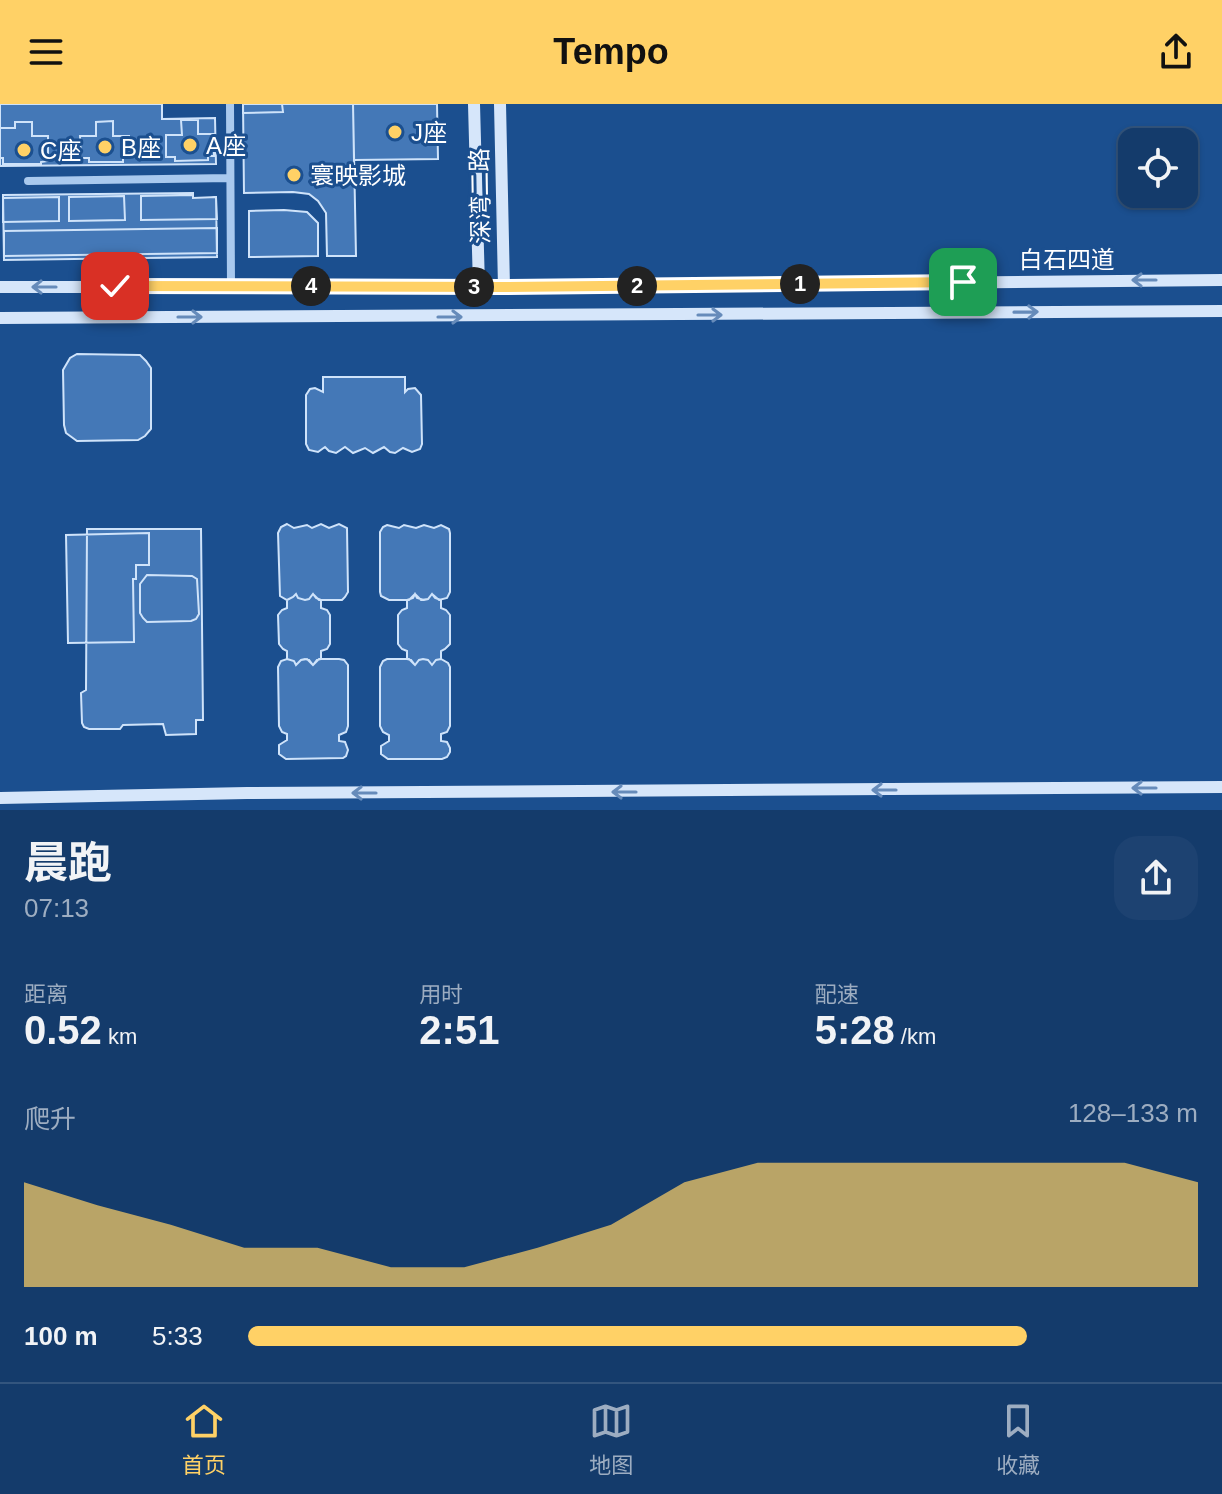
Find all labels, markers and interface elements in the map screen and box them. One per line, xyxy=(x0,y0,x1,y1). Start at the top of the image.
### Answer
icon: menu xyxy=(24,30,68,74)
icon: share xyxy=(1154,30,1198,74)
text: Tempo xyxy=(553,31,669,72)
place label: J座 xyxy=(411,119,447,146)
marker: J座 xyxy=(386,123,404,141)
map controls xyxy=(1118,128,1198,208)
button: locate xyxy=(1118,128,1198,208)
place label: A座 xyxy=(206,132,246,159)
place label: B座 xyxy=(121,134,161,161)
marker: A座 xyxy=(181,136,199,154)
place label: C座 xyxy=(40,137,81,164)
marker: B座 xyxy=(96,138,114,156)
marker: C座 xyxy=(15,141,33,159)
street label: 深湾二路 xyxy=(466,148,494,244)
place label: 寰映影城 xyxy=(310,162,406,189)
marker: 寰映影城 xyxy=(285,166,303,184)
street label: 白石四道 xyxy=(1019,246,1115,273)
pin xyxy=(929,248,997,316)
pin xyxy=(81,252,149,320)
icon: arrive xyxy=(941,260,985,304)
icon: check xyxy=(93,264,137,308)
pin: 1 xyxy=(780,264,820,304)
pin: 4 xyxy=(291,266,331,306)
pin: 2 xyxy=(617,266,657,306)
pin: 3 xyxy=(454,267,494,307)
text: 1 xyxy=(794,271,806,296)
one-way arrow xyxy=(1131,272,1158,288)
text: 4 xyxy=(305,273,317,298)
text: 2 xyxy=(631,273,643,298)
text: 3 xyxy=(468,274,480,299)
one-way arrow xyxy=(31,279,58,295)
one-way arrow xyxy=(1012,304,1039,320)
one-way arrow xyxy=(696,307,723,323)
one-way arrow xyxy=(176,309,203,325)
one-way arrow xyxy=(436,309,463,325)
one-way arrow xyxy=(1131,780,1158,796)
one-way arrow xyxy=(871,782,898,798)
one-way arrow xyxy=(611,784,638,800)
one-way arrow xyxy=(351,785,378,801)
button: share xyxy=(1114,836,1198,920)
text: 晨跑 xyxy=(24,838,112,887)
text: 07:13 xyxy=(24,893,89,923)
text: 距离 xyxy=(24,982,68,1007)
text: 用时 xyxy=(419,982,463,1007)
text: 配速 xyxy=(815,982,859,1007)
text: 0.52 xyxy=(24,1008,102,1052)
text: 2:51 xyxy=(419,1008,499,1052)
text: 5:28 xyxy=(815,1008,895,1052)
text: km xyxy=(102,1024,137,1049)
text: /km xyxy=(895,1024,936,1049)
text: 128–133 m xyxy=(1068,1098,1198,1128)
text: 爬升 xyxy=(24,1104,76,1134)
text: 100 m xyxy=(24,1321,98,1351)
text: 5:33 xyxy=(152,1321,203,1351)
tab: 首页 xyxy=(182,1399,226,1479)
tab: 地图 xyxy=(589,1399,633,1479)
tab: 收藏 xyxy=(996,1399,1040,1479)

